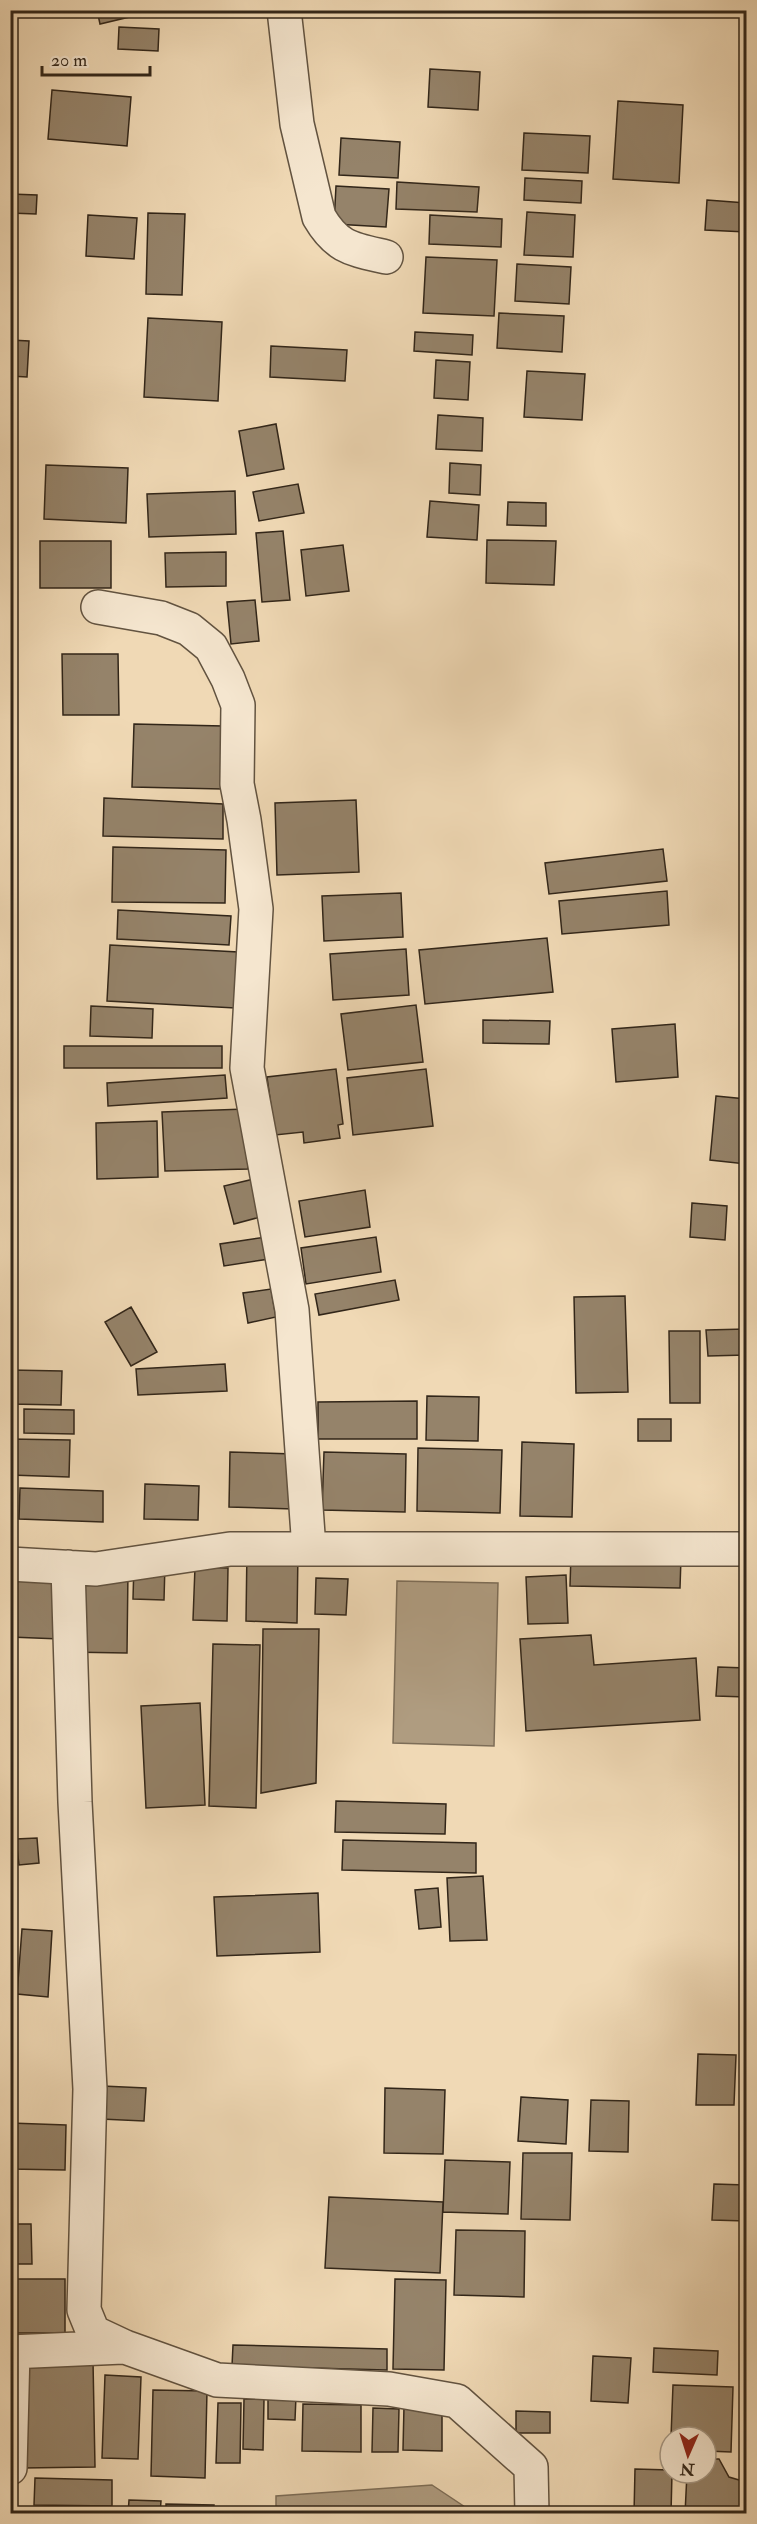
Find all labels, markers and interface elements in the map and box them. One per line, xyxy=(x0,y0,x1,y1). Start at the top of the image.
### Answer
scale bar xyxy=(42,39,150,77)
text: 20 m xyxy=(51,49,87,72)
north arrow xyxy=(658,2425,718,2485)
text: N xyxy=(679,2459,696,2479)

